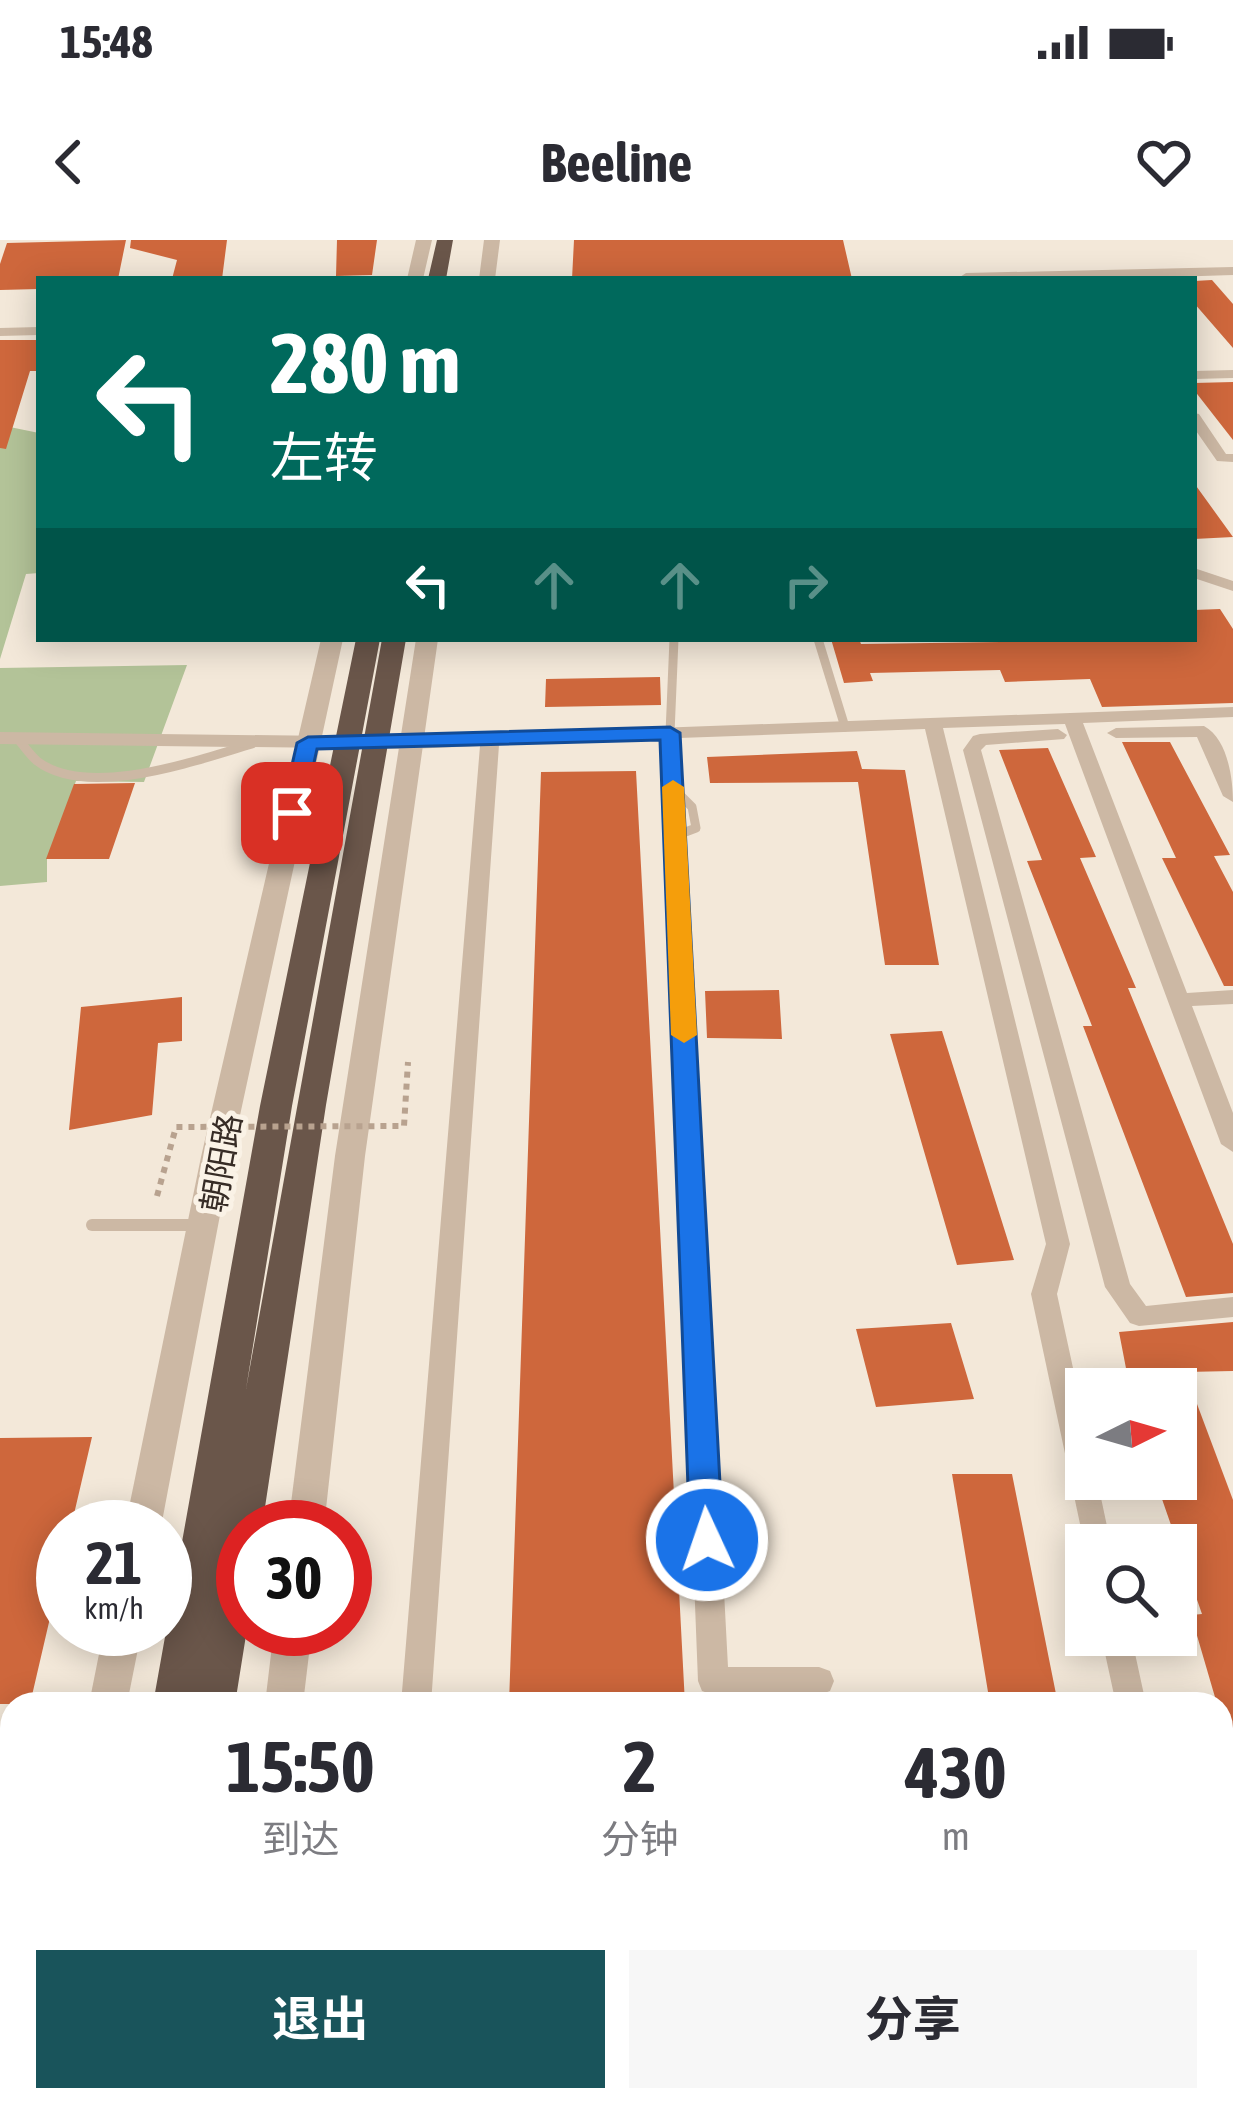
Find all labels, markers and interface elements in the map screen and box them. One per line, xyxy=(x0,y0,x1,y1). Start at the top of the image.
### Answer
text: 15:48 xyxy=(60,16,153,68)
icon: back xyxy=(36,129,102,195)
icon: heart xyxy=(1131,129,1197,195)
text: Beeline xyxy=(541,132,692,193)
text: 280 m xyxy=(270,315,460,411)
icon: left xyxy=(72,324,228,480)
text: 左转 xyxy=(270,427,378,488)
icon: left xyxy=(395,552,461,618)
icon: ahead xyxy=(521,552,587,618)
icon: ahead xyxy=(647,552,713,618)
icon: right xyxy=(773,552,839,618)
pin xyxy=(241,762,343,864)
icon: arrive xyxy=(259,780,325,846)
street label: 朝阳路 xyxy=(194,1111,248,1215)
north arrow xyxy=(1065,1368,1197,1500)
map controls xyxy=(1065,1368,1197,1656)
position arrow xyxy=(644,1477,770,1603)
speed limit sign: 30 xyxy=(216,1500,372,1656)
button: search xyxy=(1065,1524,1197,1656)
text: 21 xyxy=(86,1528,142,1597)
text: km/h xyxy=(84,1591,144,1625)
text: 15:50 xyxy=(226,1725,375,1807)
text: 2 xyxy=(623,1725,657,1807)
text: 430 xyxy=(905,1731,1007,1813)
text: m xyxy=(942,1814,970,1858)
text: 到达 xyxy=(261,1817,339,1861)
text: 分钟 xyxy=(601,1817,679,1861)
button: 退出 xyxy=(36,1950,605,2088)
button: 分享 xyxy=(629,1950,1197,2088)

